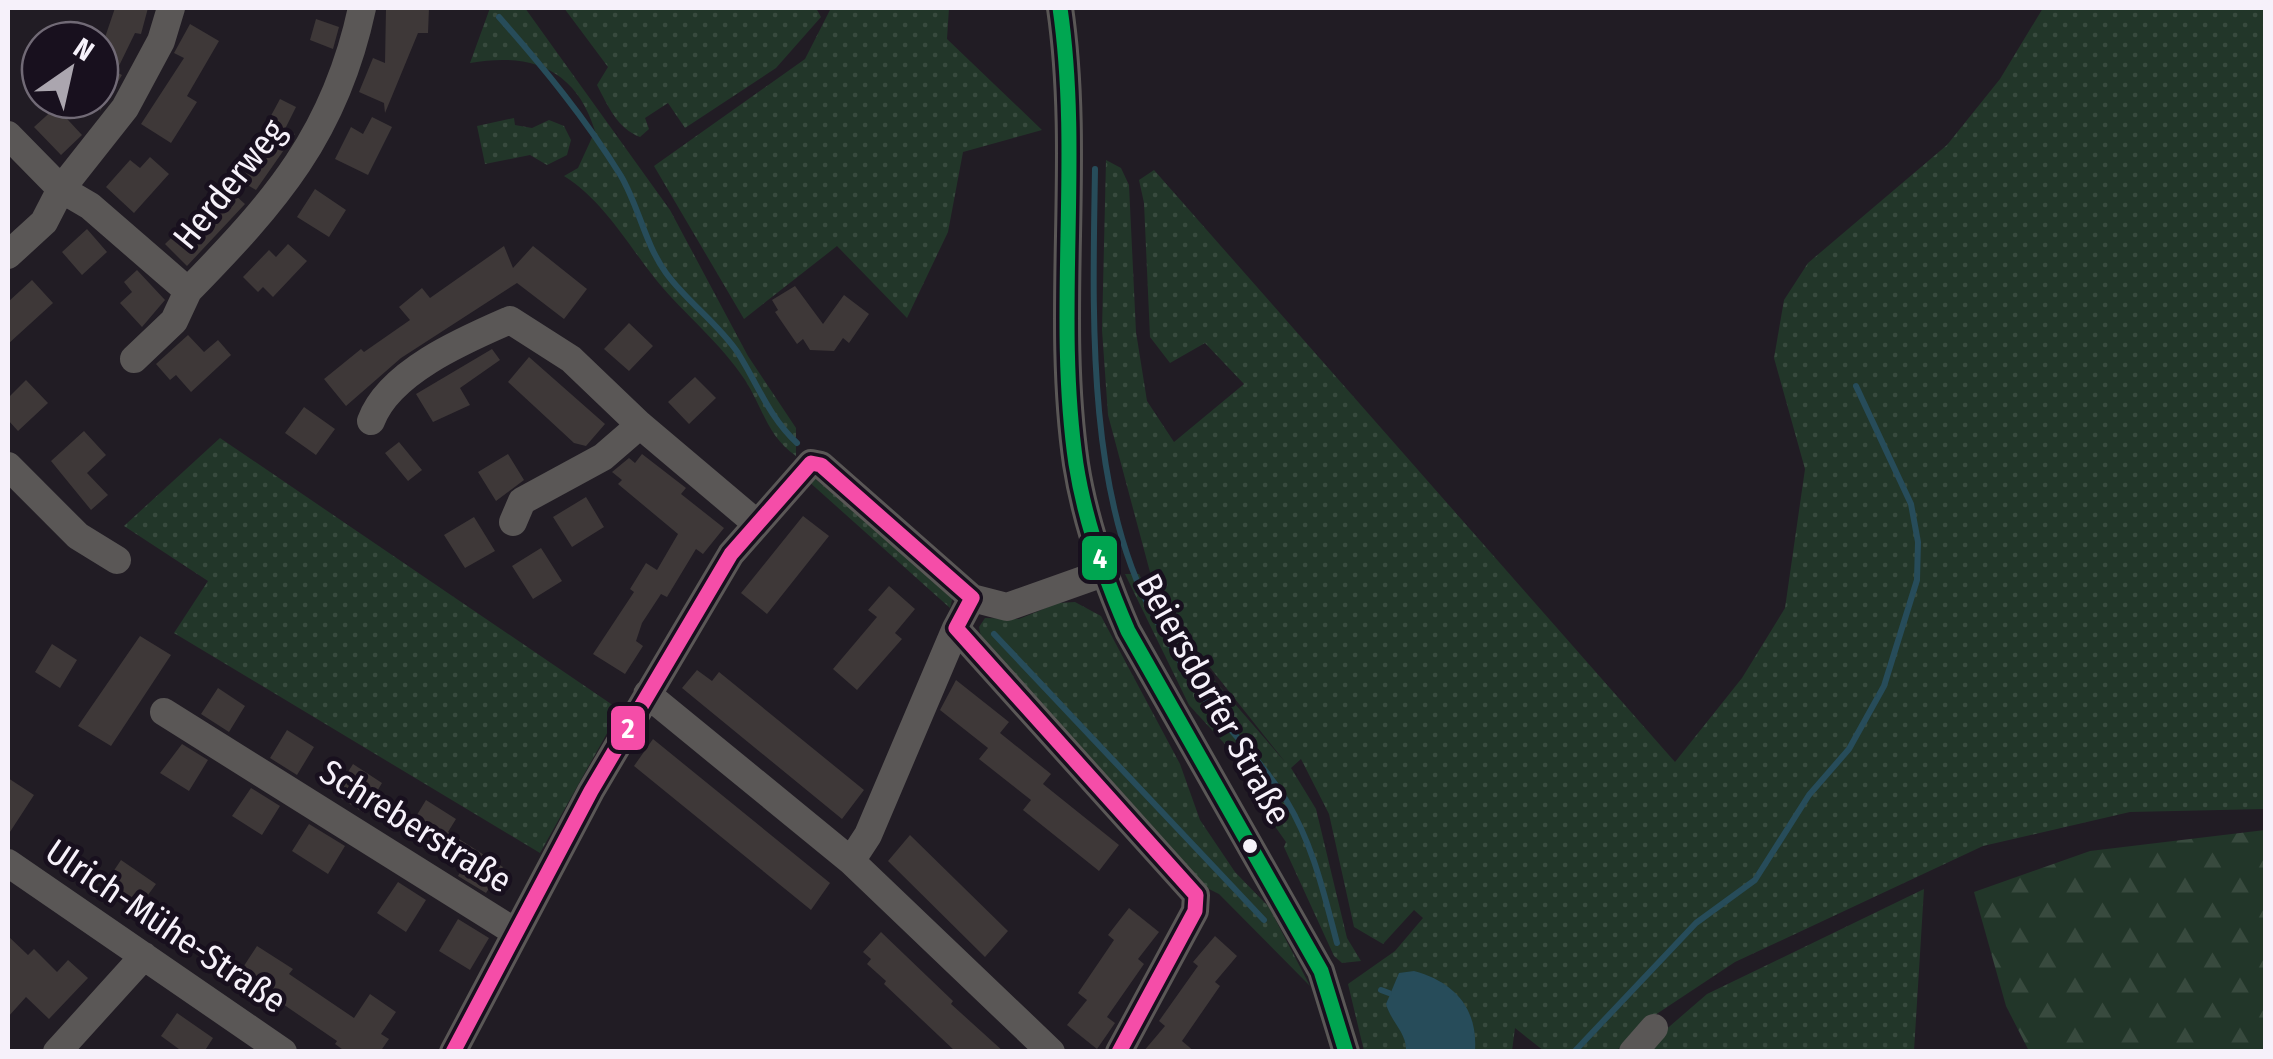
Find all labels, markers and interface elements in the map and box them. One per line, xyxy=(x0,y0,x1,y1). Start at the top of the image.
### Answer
north arrow xyxy=(20,20,120,120)
text: N xyxy=(68,31,100,68)
street label: Herderweg xyxy=(164,110,294,257)
line badge: 4 xyxy=(1080,534,1119,582)
text: 4 xyxy=(1093,542,1107,575)
street label: Beiersdorfer Straße xyxy=(1128,566,1300,832)
line badge: 2 xyxy=(609,704,647,752)
text: 2 xyxy=(621,712,635,745)
street label: Schreberstraße xyxy=(313,751,519,901)
street label: Ulrich-Mühe-Straße xyxy=(38,830,294,1022)
unlabelled marker xyxy=(1240,836,1260,856)

